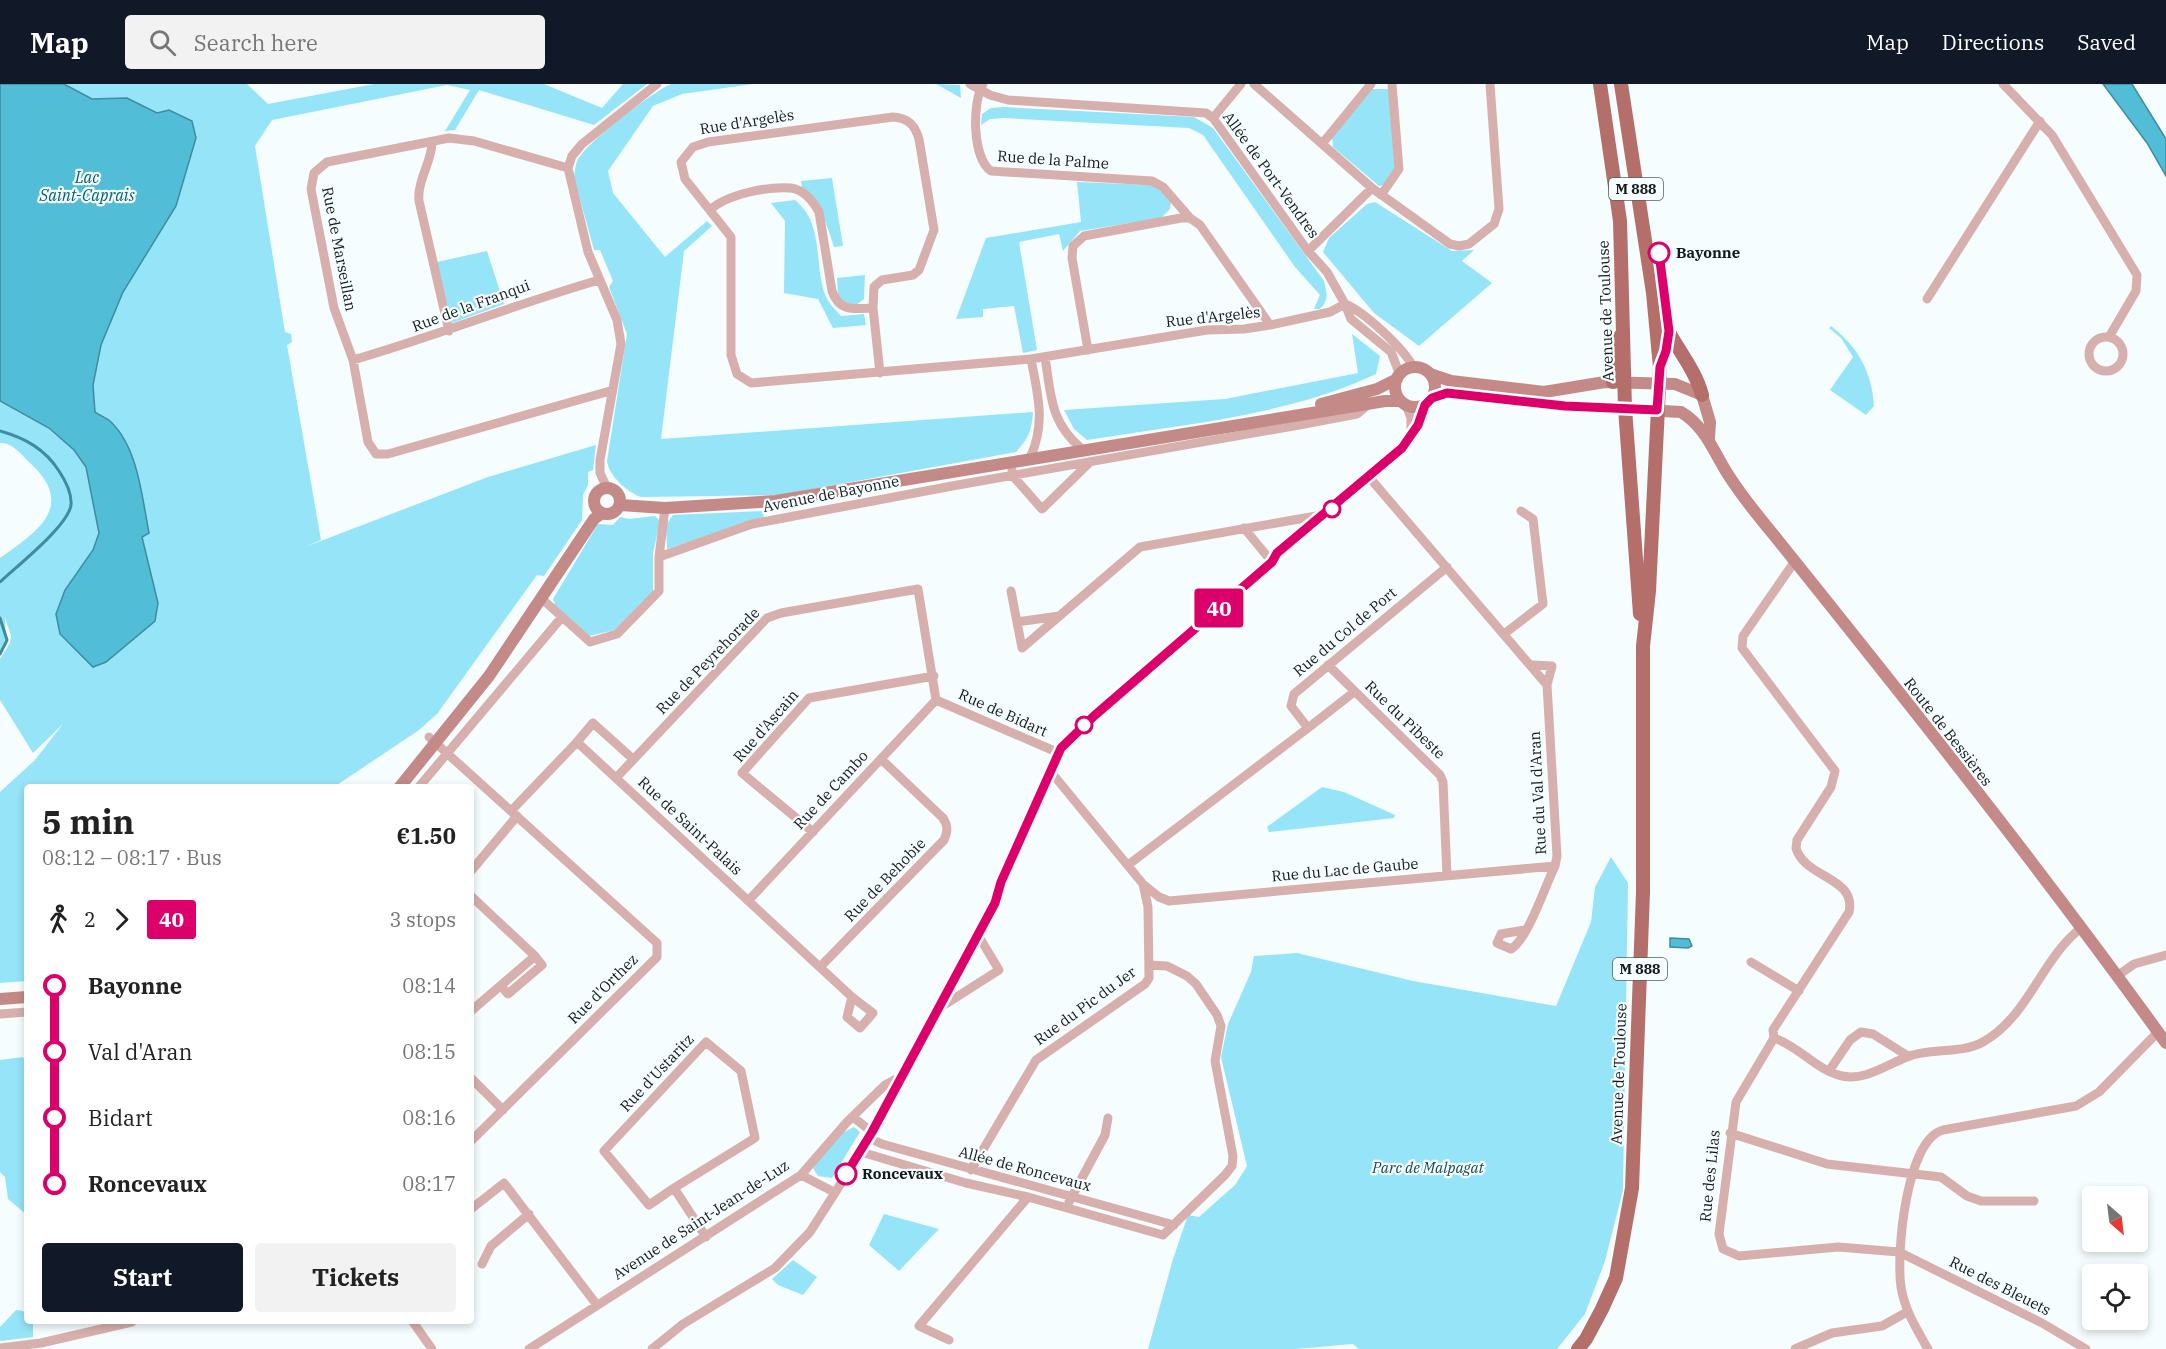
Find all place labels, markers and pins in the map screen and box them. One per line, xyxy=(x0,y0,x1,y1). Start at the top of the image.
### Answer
marker: Bayonne xyxy=(1648,242,1670,264)
place label: Bayonne xyxy=(1676,243,1740,262)
unlabelled marker xyxy=(1323,500,1341,518)
unlabelled marker xyxy=(1075,716,1093,734)
marker: Roncevaux xyxy=(835,1163,857,1185)
place label: Roncevaux xyxy=(862,1164,943,1183)

